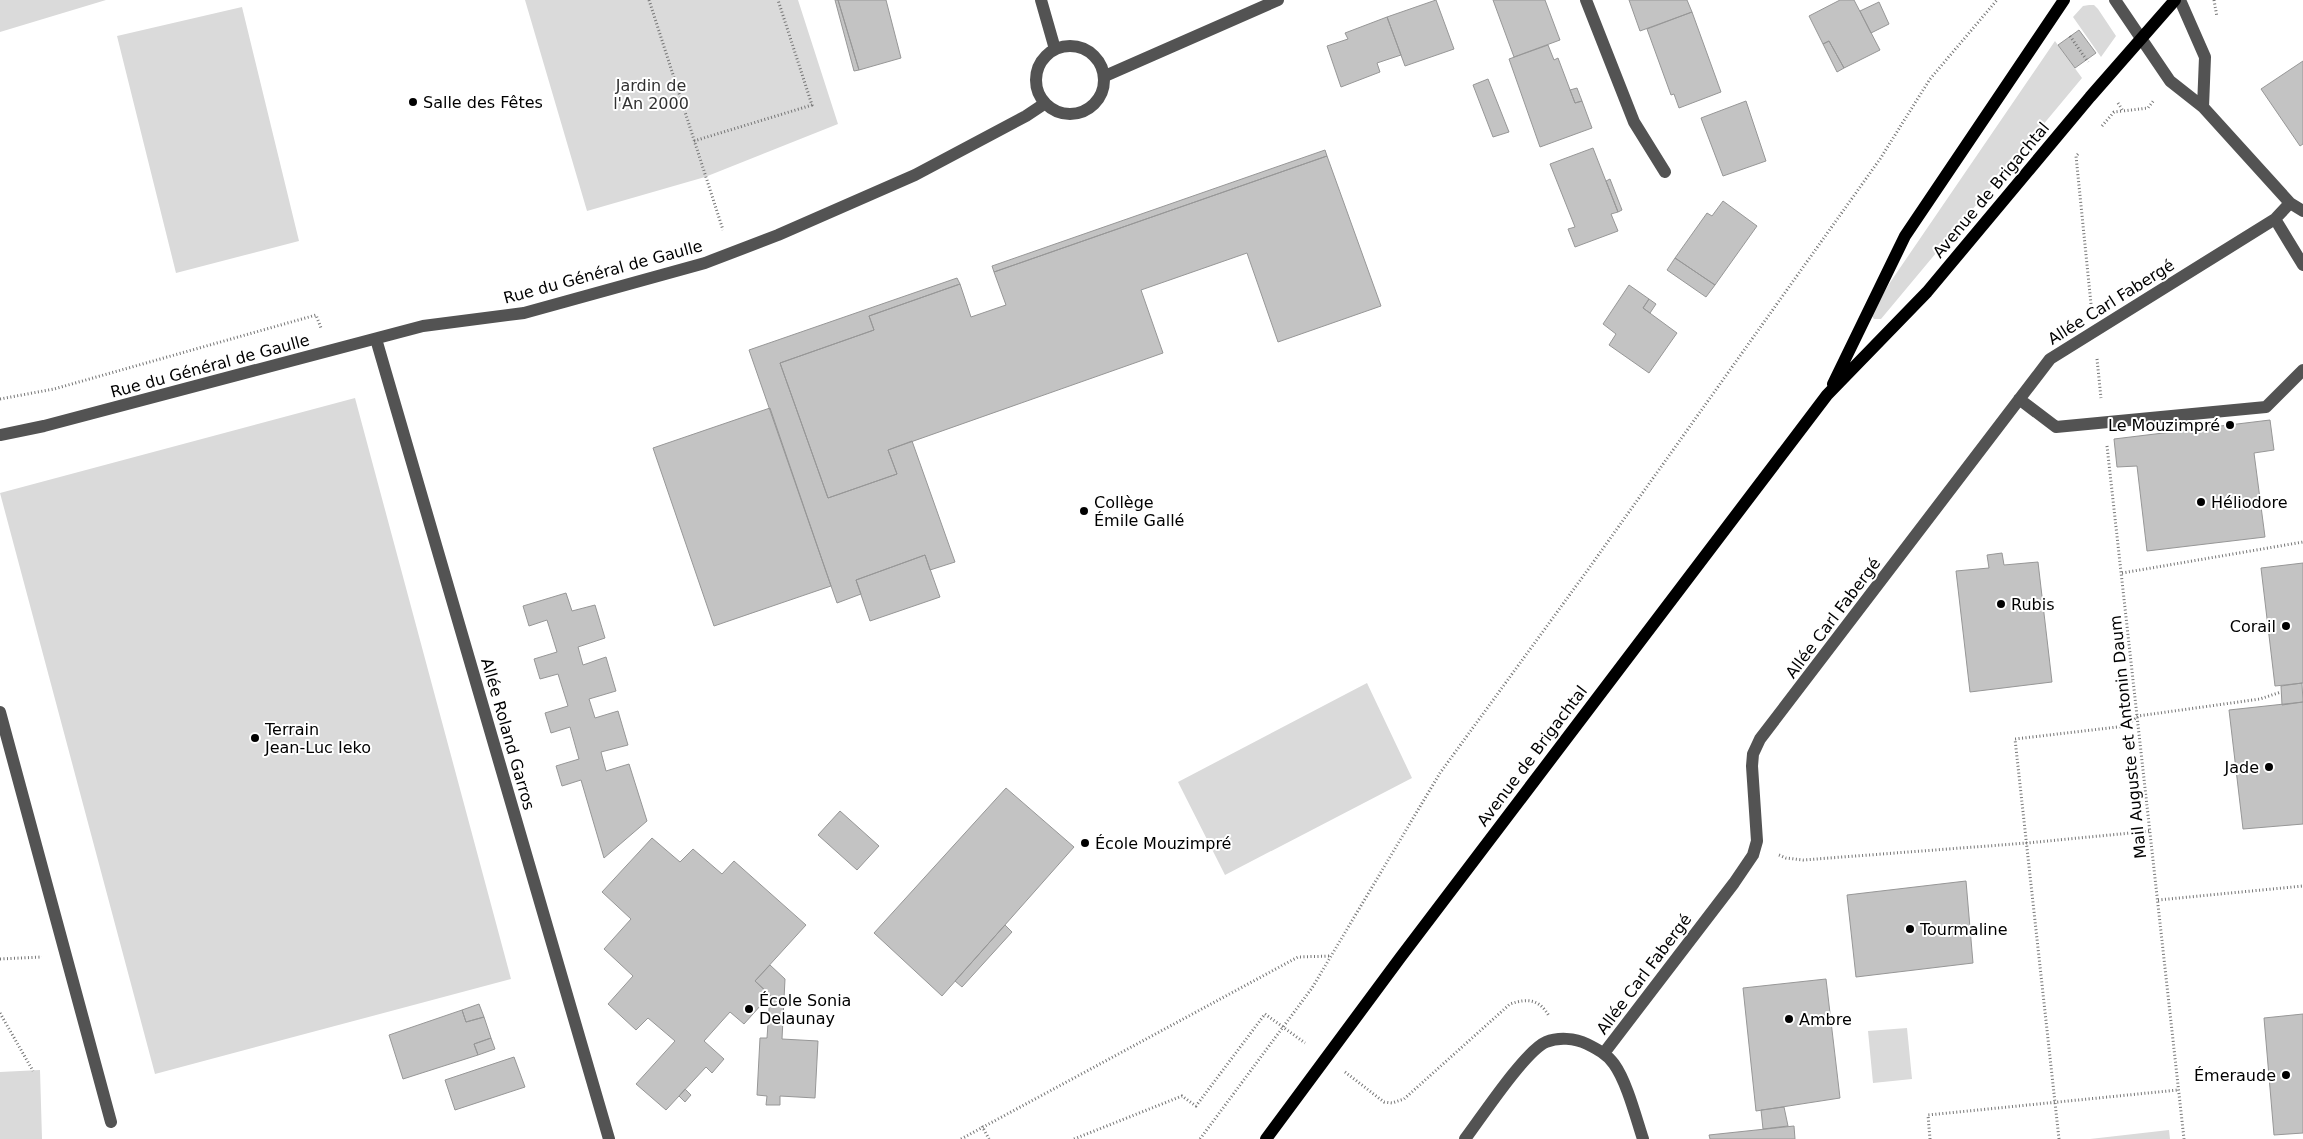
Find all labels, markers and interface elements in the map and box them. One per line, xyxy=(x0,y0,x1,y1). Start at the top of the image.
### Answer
park label: Jardin de l'An 2000 xyxy=(613,76,689,113)
place label: Salle des Fêtes xyxy=(423,93,543,112)
marker: Salle des Fêtes xyxy=(407,96,419,108)
street label: Avenue de Brigachtal xyxy=(1929,118,2053,262)
street label: Rue du Général de Gaulle xyxy=(501,236,705,308)
street label: Allée Carl Fabergé xyxy=(2044,255,2178,349)
street label: Rue du Général de Gaulle xyxy=(108,330,312,402)
place label: Le Mouzimpré xyxy=(2108,416,2220,435)
marker: Le Mouzimpré xyxy=(2224,419,2236,431)
place label: Collège Émile Gallé xyxy=(1094,493,1184,530)
place label: Héliodore xyxy=(2211,493,2288,512)
marker: Héliodore xyxy=(2195,496,2207,508)
marker: Collège Émile Gallé xyxy=(1078,505,1090,517)
street label: Allée Carl Fabergé xyxy=(1782,554,1884,682)
place label: Rubis xyxy=(2011,595,2054,614)
marker: Rubis xyxy=(1995,598,2007,610)
street label: Mail Auguste et Antonin Daum xyxy=(2106,614,2150,860)
place label: Corail xyxy=(2230,617,2276,636)
marker: Corail xyxy=(2280,620,2292,632)
street label: Allée Roland Garros xyxy=(477,656,539,812)
street label: Avenue de Brigachtal xyxy=(1473,682,1591,830)
place label: Terrain Jean-Luc Ieko xyxy=(264,720,371,757)
marker: Terrain Jean-Luc Ieko xyxy=(249,732,261,744)
place label: Jade xyxy=(2223,758,2259,777)
marker: Jade xyxy=(2263,761,2275,773)
place label: École Mouzimpré xyxy=(1095,834,1231,853)
marker: École Mouzimpré xyxy=(1079,837,1091,849)
street label: Allée Carl Fabergé xyxy=(1593,910,1695,1038)
place label: Tourmaline xyxy=(1919,920,2008,939)
marker: Tourmaline xyxy=(1904,923,1916,935)
place label: École Sonia Delaunay xyxy=(759,991,851,1028)
marker: École Sonia Delaunay xyxy=(743,1003,755,1015)
place label: Ambre xyxy=(1799,1010,1852,1029)
marker: Ambre xyxy=(1783,1013,1795,1025)
place label: Émeraude xyxy=(2194,1066,2276,1085)
marker: Émeraude xyxy=(2280,1069,2292,1081)

